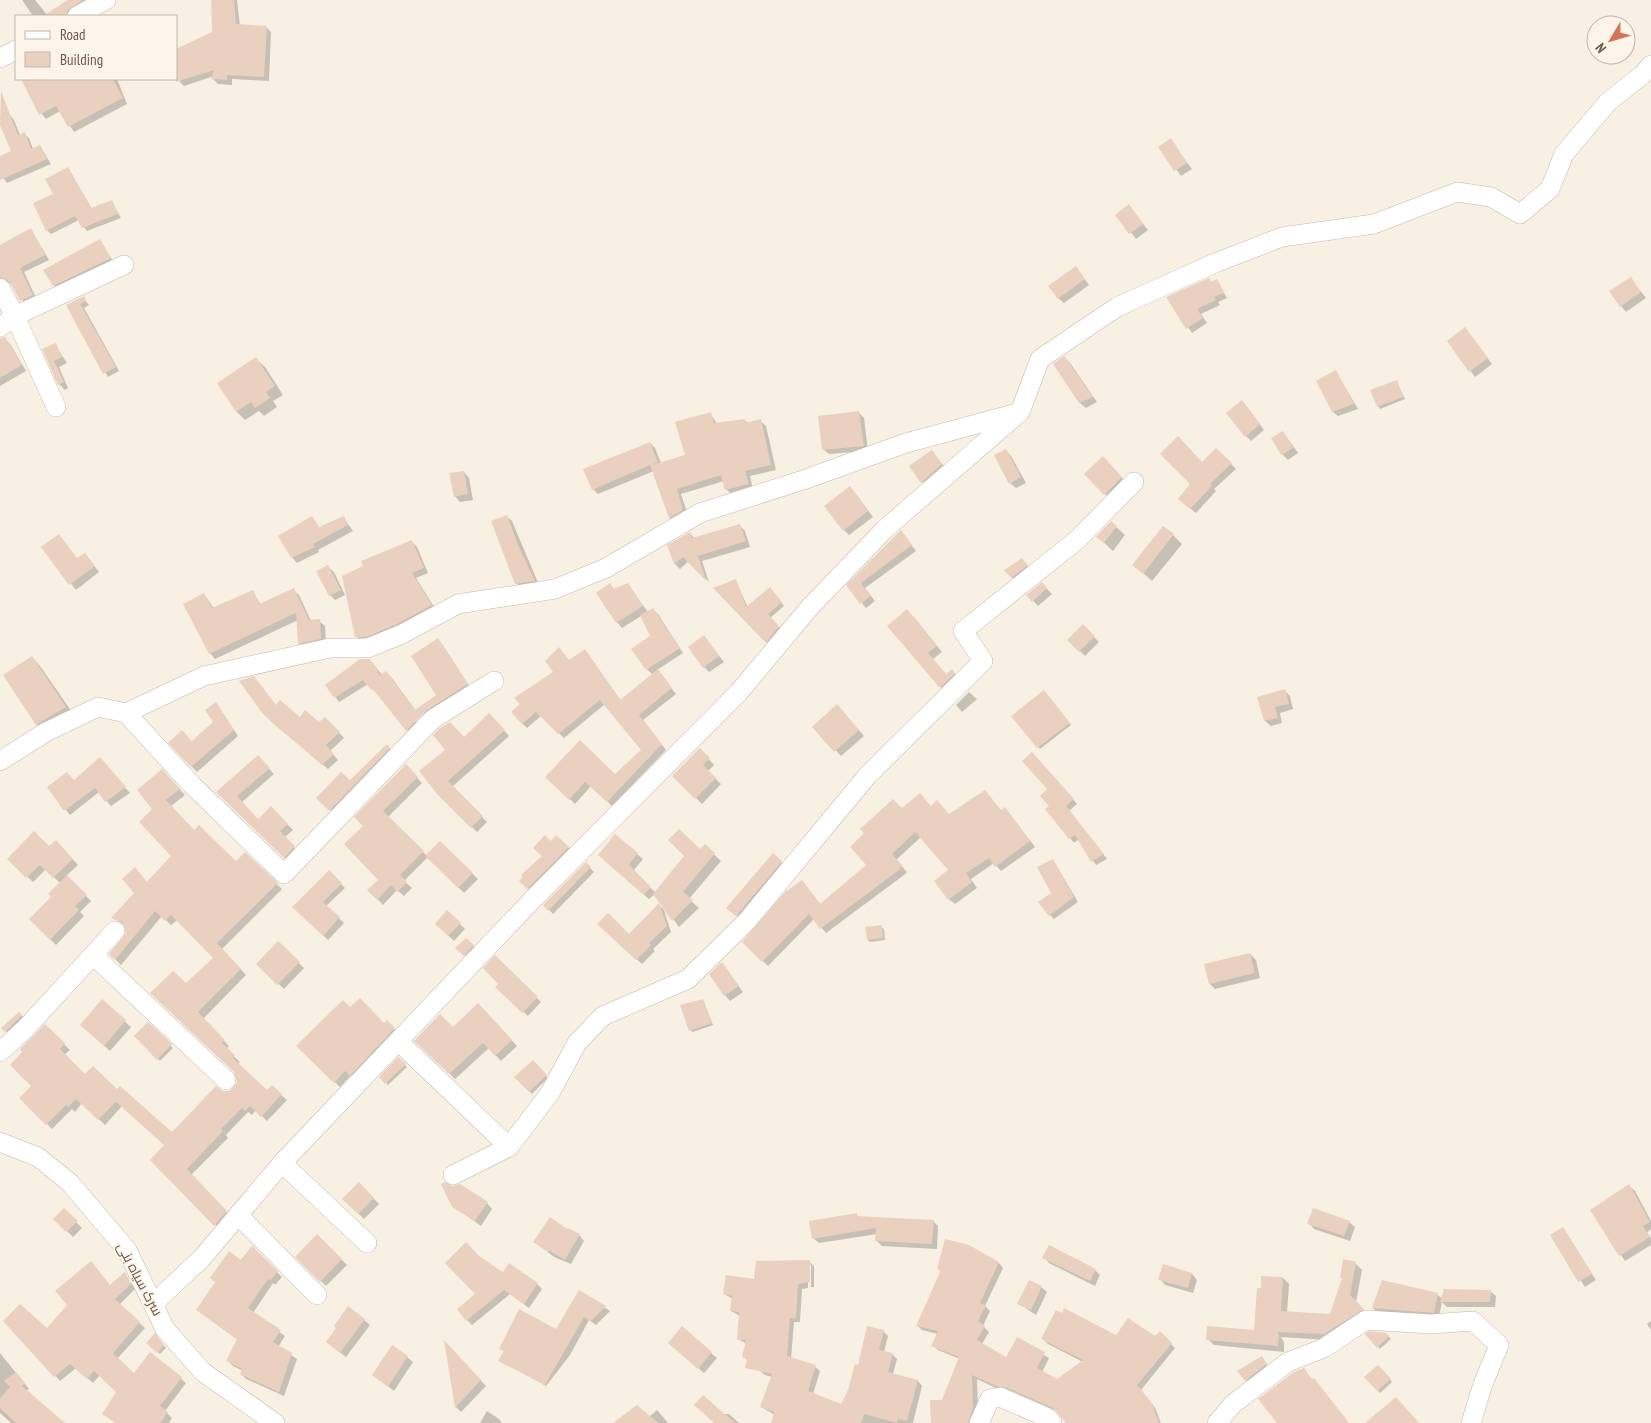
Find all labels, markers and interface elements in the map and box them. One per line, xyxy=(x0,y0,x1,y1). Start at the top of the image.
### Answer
legend xyxy=(15,15,178,80)
north arrow xyxy=(1586,15,1636,65)
text: Road xyxy=(60,25,86,44)
text: N xyxy=(1591,39,1610,57)
text: Building xyxy=(60,50,103,69)
street label: سرک سیاه بنی xyxy=(113,1239,167,1319)

